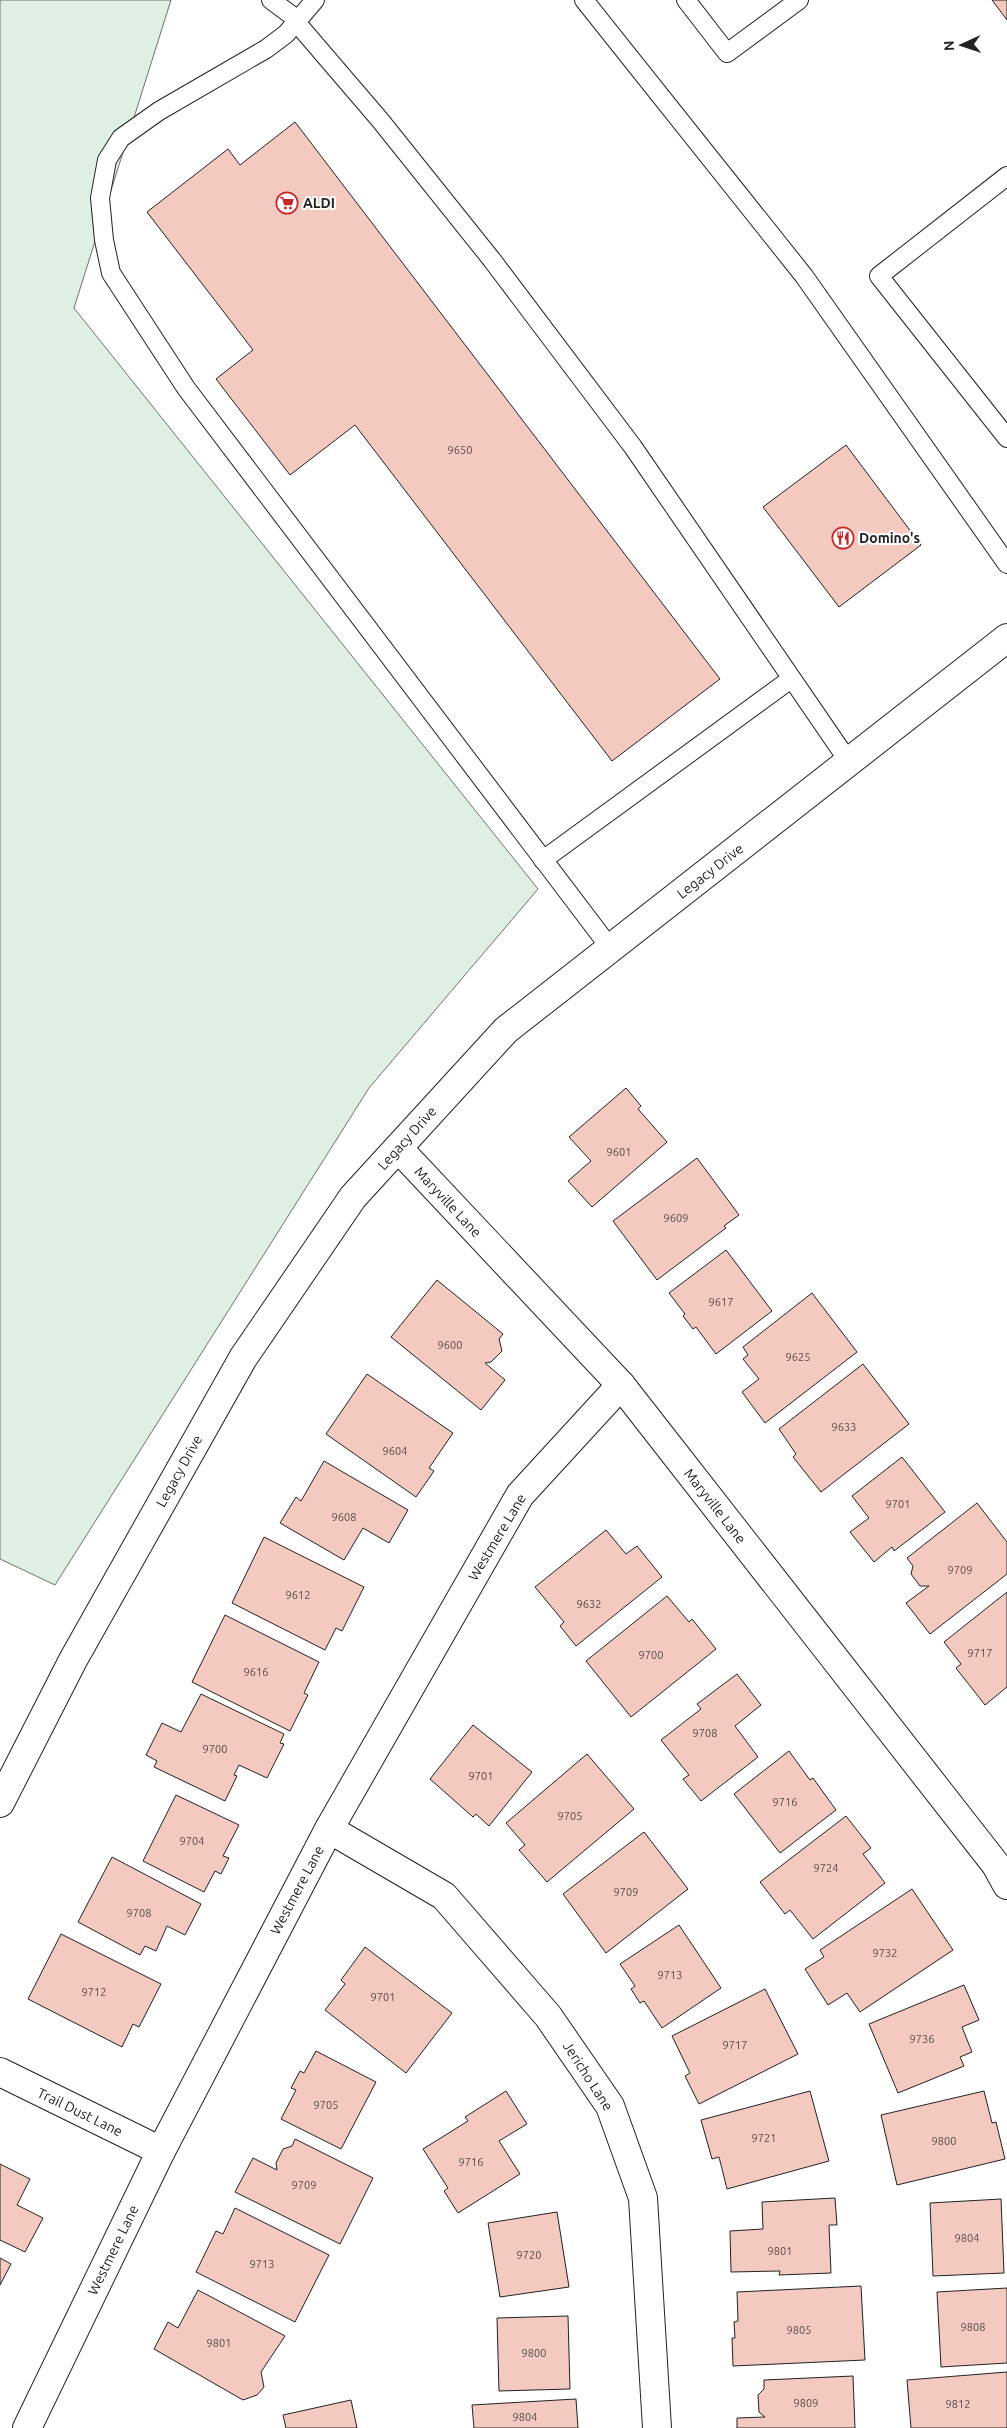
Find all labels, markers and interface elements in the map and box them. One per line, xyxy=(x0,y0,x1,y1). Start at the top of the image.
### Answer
north arrow xyxy=(937,20,987,70)
text: N xyxy=(941,40,957,51)
supermarket icon: ALDI xyxy=(275,191,299,215)
place label: ALDI xyxy=(303,195,335,211)
house number: 9650 xyxy=(448,444,472,456)
restaurant icon: Domino's xyxy=(831,526,855,550)
place label: Domino's xyxy=(859,530,920,546)
street label: Legacy Drive xyxy=(674,840,746,902)
street label: Legacy Drive xyxy=(374,1103,440,1173)
house number: 9601 xyxy=(607,1146,631,1158)
street label: Maryville Lane xyxy=(411,1163,485,1241)
house number: 9609 xyxy=(664,1212,688,1224)
house number: 9617 xyxy=(709,1296,733,1308)
house number: 9600 xyxy=(438,1339,462,1351)
house number: 9625 xyxy=(786,1351,810,1363)
house number: 9633 xyxy=(832,1421,856,1433)
street label: Legacy Drive xyxy=(153,1432,205,1510)
house number: 9604 xyxy=(383,1445,407,1457)
street label: Maryville Lane xyxy=(681,1465,749,1547)
street label: Westmere Lane xyxy=(465,1491,529,1583)
house number: 9701 xyxy=(886,1498,910,1510)
house number: 9608 xyxy=(332,1511,356,1523)
house number: 9709 xyxy=(948,1564,972,1576)
house number: 9612 xyxy=(286,1589,310,1601)
house number: 9632 xyxy=(577,1598,601,1610)
house number: 9717 xyxy=(968,1647,992,1659)
house number: 9700 xyxy=(639,1649,663,1661)
house number: 9616 xyxy=(244,1666,268,1678)
house number: 9708 xyxy=(693,1727,717,1739)
house number: 9700 xyxy=(203,1743,227,1755)
house number: 9701 xyxy=(469,1770,493,1782)
house number: 9716 xyxy=(773,1796,797,1808)
house number: 9705 xyxy=(558,1810,582,1822)
house number: 9704 xyxy=(180,1835,204,1847)
street label: Westmere Lane xyxy=(267,1843,327,1937)
house number: 9724 xyxy=(814,1862,838,1874)
house number: 9709 xyxy=(614,1886,638,1898)
house number: 9708 xyxy=(127,1907,151,1919)
house number: 9732 xyxy=(873,1947,897,1959)
house number: 9713 xyxy=(658,1969,682,1981)
house number: 9712 xyxy=(82,1986,106,1998)
house number: 9701 xyxy=(371,1991,395,2003)
house number: 9736 xyxy=(910,2033,934,2045)
street label: Jericho Lane xyxy=(560,2038,616,2114)
house number: 9717 xyxy=(723,2039,747,2051)
street label: Trail Dust Lane xyxy=(35,2084,125,2140)
house number: 9705 xyxy=(314,2099,338,2111)
house number: 9721 xyxy=(752,2132,776,2144)
house number: 9800 xyxy=(932,2135,956,2147)
house number: 9716 xyxy=(459,2156,483,2168)
house number: 9709 xyxy=(292,2179,316,2191)
street label: Westmere Lane xyxy=(84,2202,142,2298)
house number: 9804 xyxy=(955,2232,979,2244)
house number: 9801 xyxy=(768,2245,792,2257)
house number: 9720 xyxy=(517,2249,541,2261)
house number: 9713 xyxy=(250,2258,274,2270)
house number: 9808 xyxy=(961,2321,985,2333)
house number: 9805 xyxy=(787,2324,811,2336)
house number: 9801 xyxy=(207,2337,231,2349)
house number: 9800 xyxy=(522,2347,546,2359)
house number: 9809 xyxy=(794,2397,818,2409)
house number: 9812 xyxy=(946,2398,970,2410)
house number: 9804 xyxy=(513,2411,537,2423)

